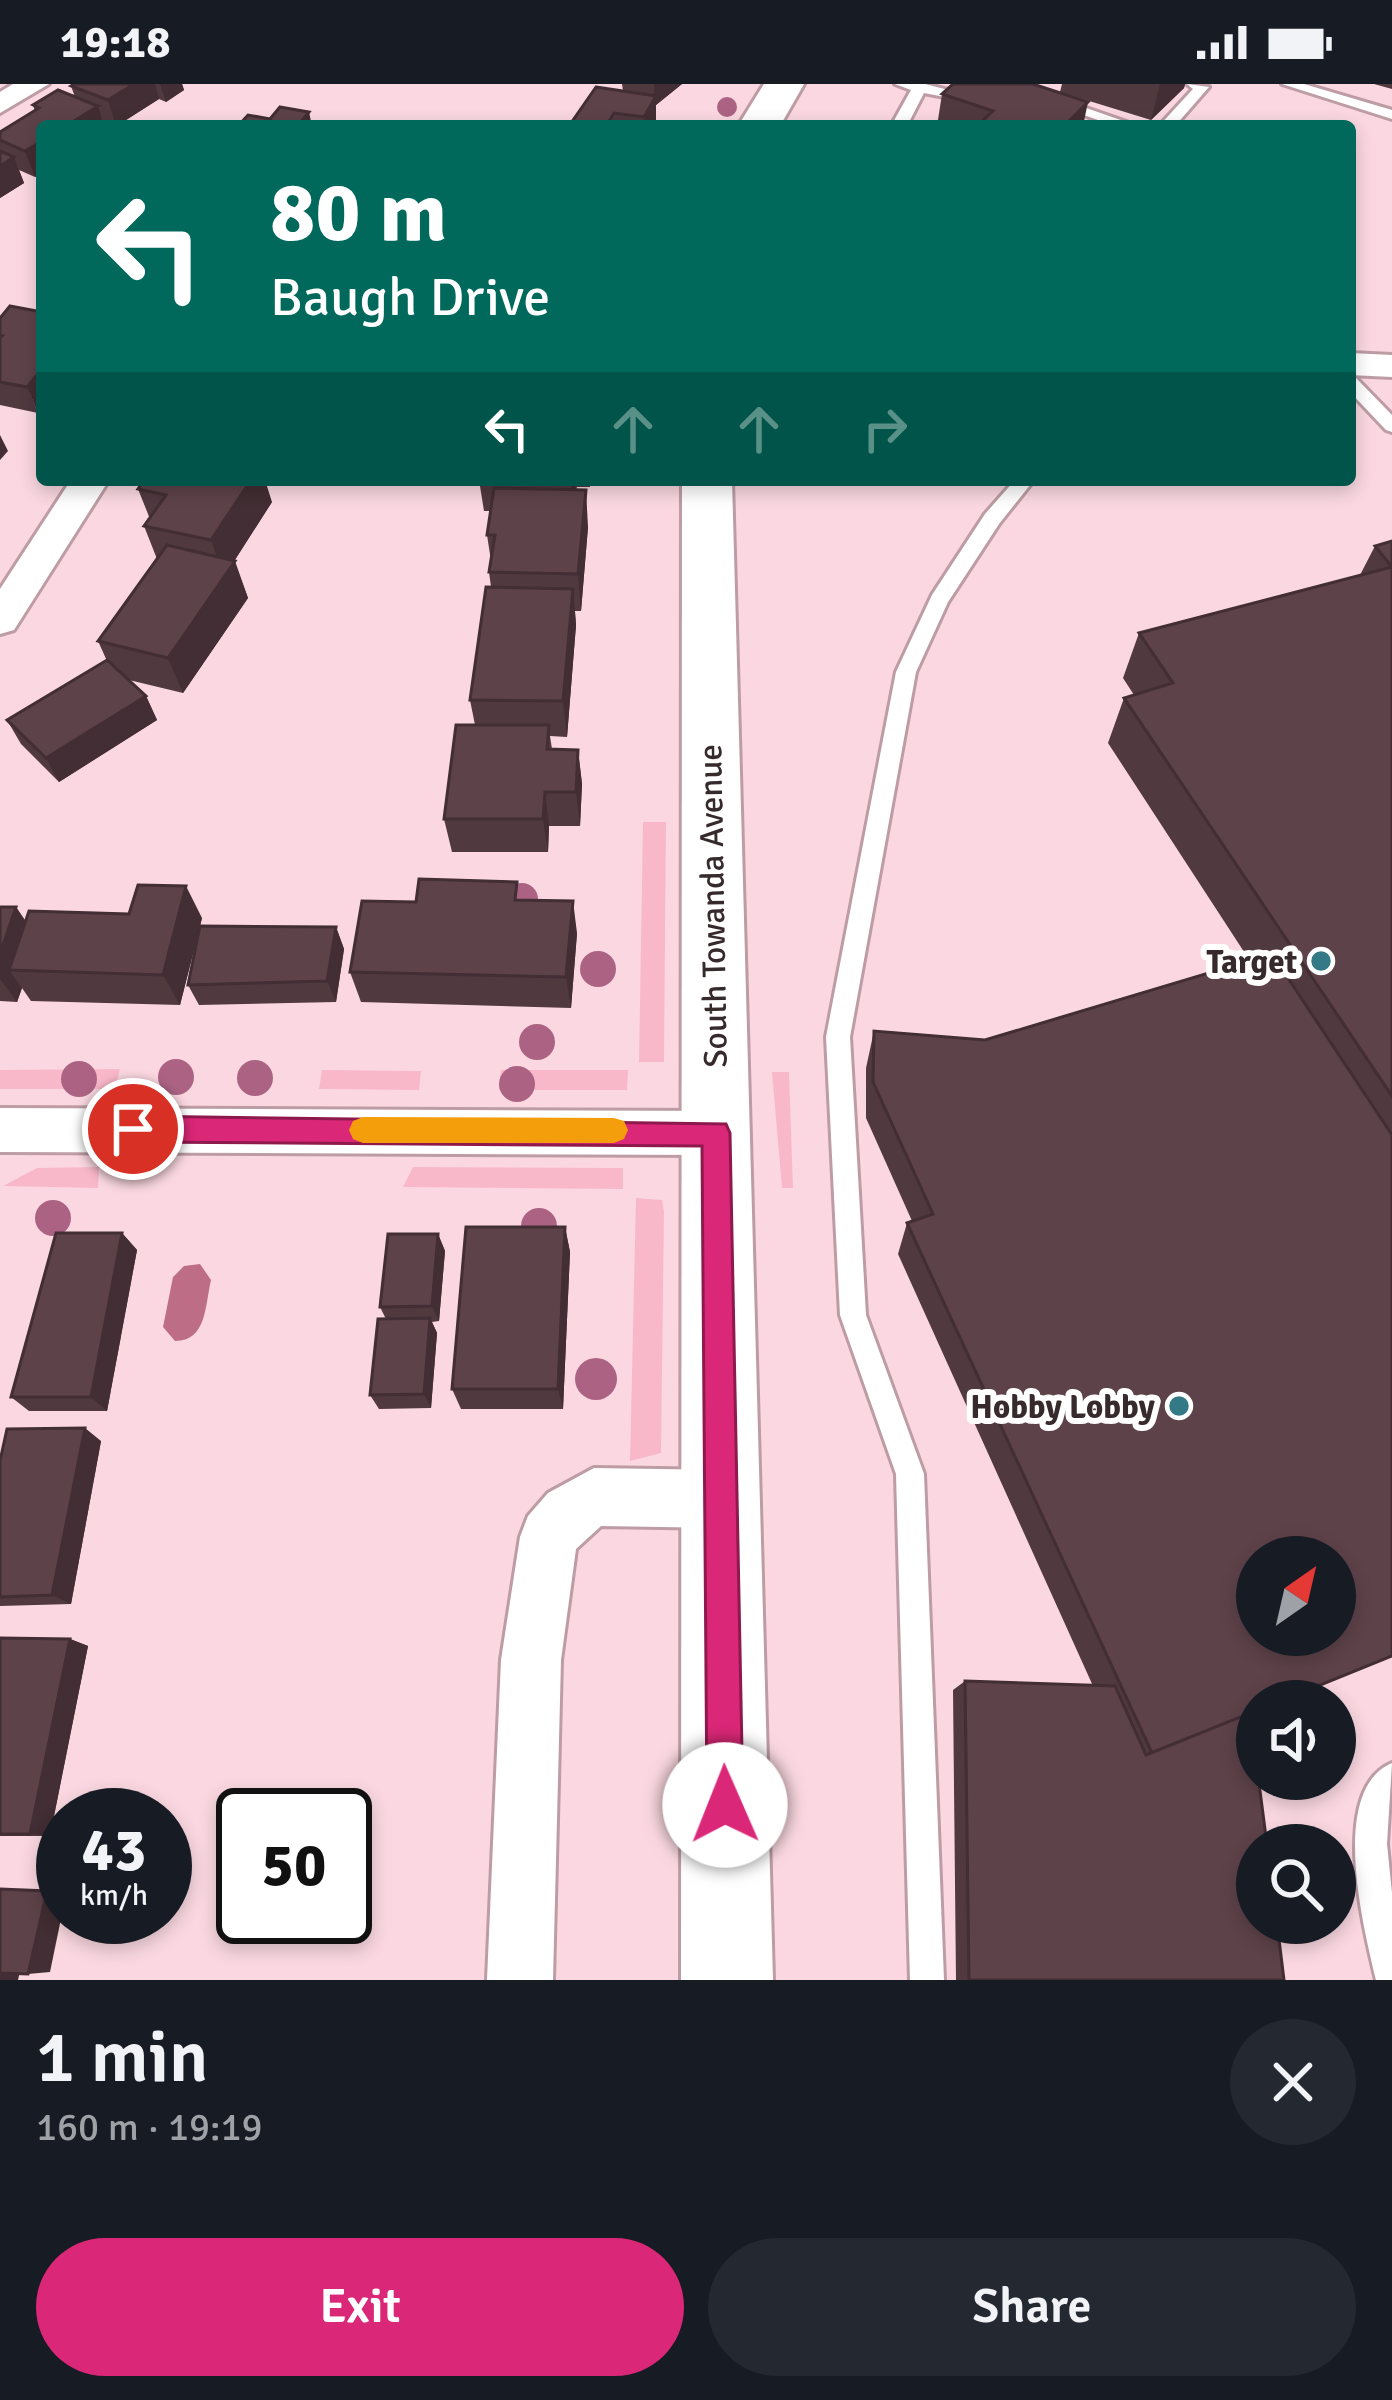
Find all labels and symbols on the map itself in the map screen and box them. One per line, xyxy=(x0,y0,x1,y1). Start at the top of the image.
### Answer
street label: South Towanda Avenue xyxy=(690,744,737,1068)
place label: Target xyxy=(1206,942,1297,983)
marker: Target xyxy=(1308,948,1334,974)
pin xyxy=(82,1078,184,1180)
place label: Hobby Lobby xyxy=(970,1387,1156,1428)
marker: Hobby Lobby xyxy=(1166,1393,1192,1419)
north arrow xyxy=(1236,1536,1356,1656)
position arrow xyxy=(662,1742,788,1868)
speed limit sign: 50 xyxy=(216,1788,372,1944)

